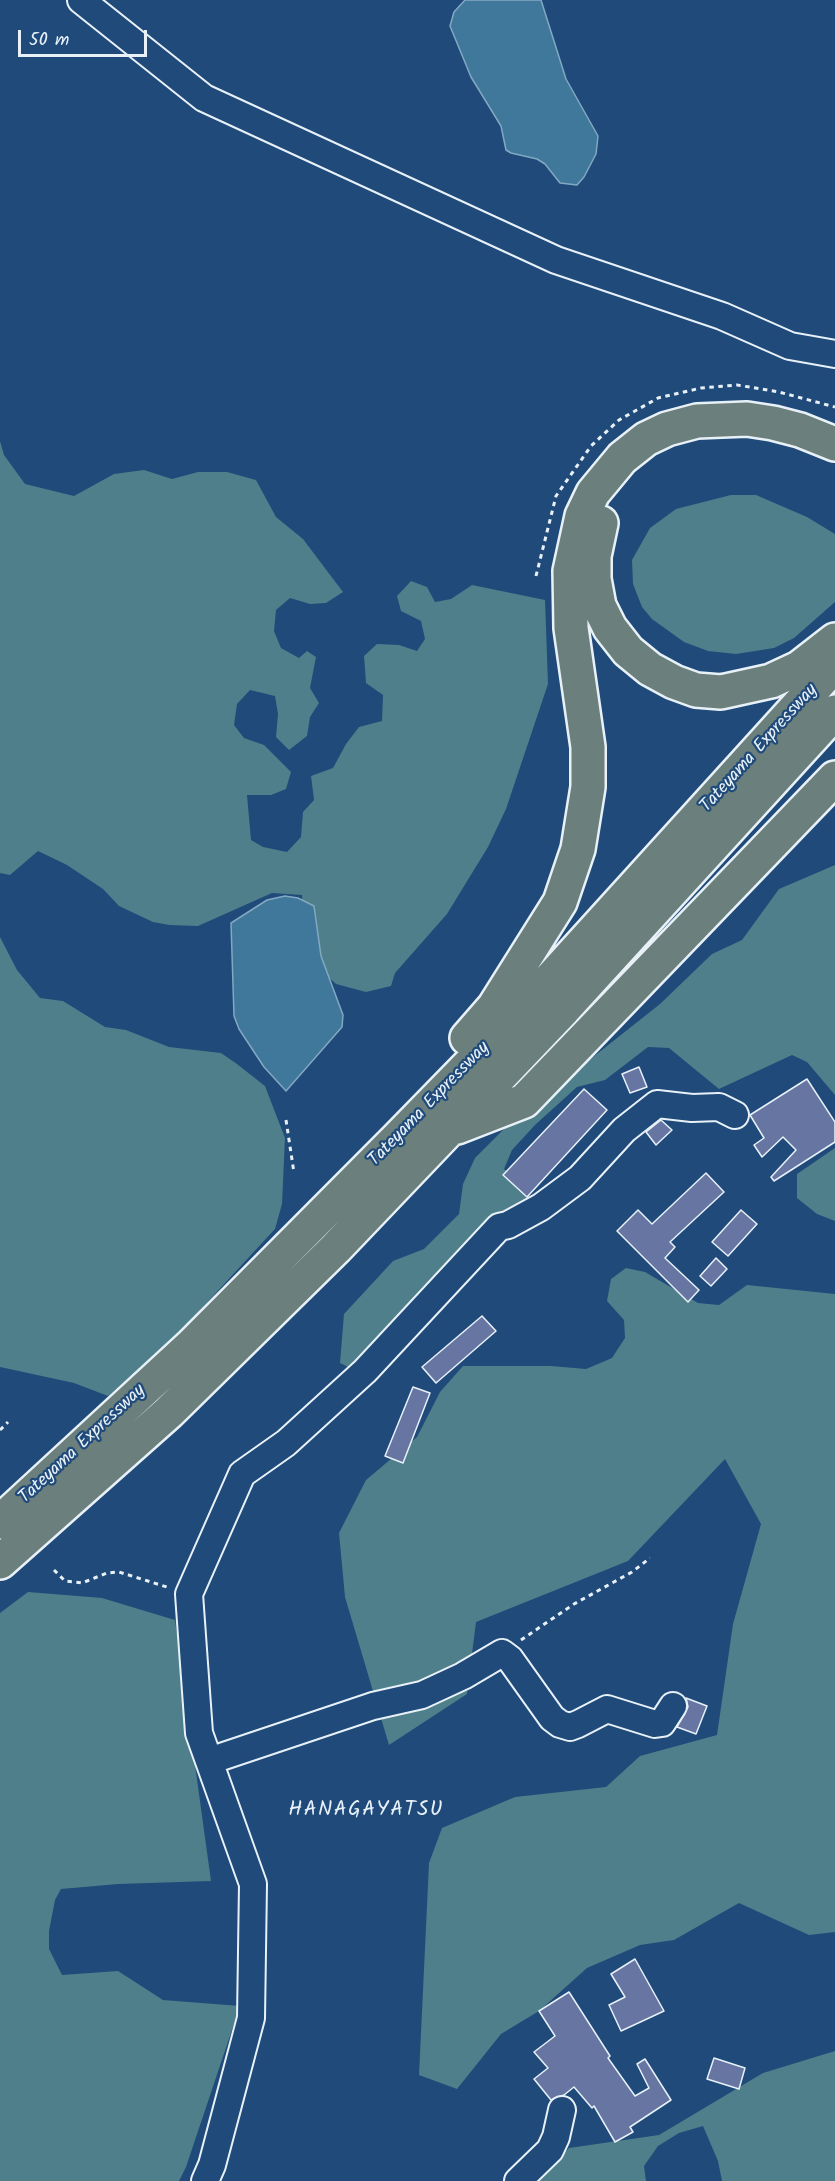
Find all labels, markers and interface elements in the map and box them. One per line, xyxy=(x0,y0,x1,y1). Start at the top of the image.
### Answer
scale bar xyxy=(21,18,150,56)
text: 50 m xyxy=(29,26,69,55)
street label: Tateyama Expressway xyxy=(697,680,823,818)
street label: Tateyama Expressway xyxy=(365,1038,495,1172)
street label: Tateyama Expressway xyxy=(15,1381,151,1509)
district label: HANAGAYATSU xyxy=(288,1798,444,1824)

